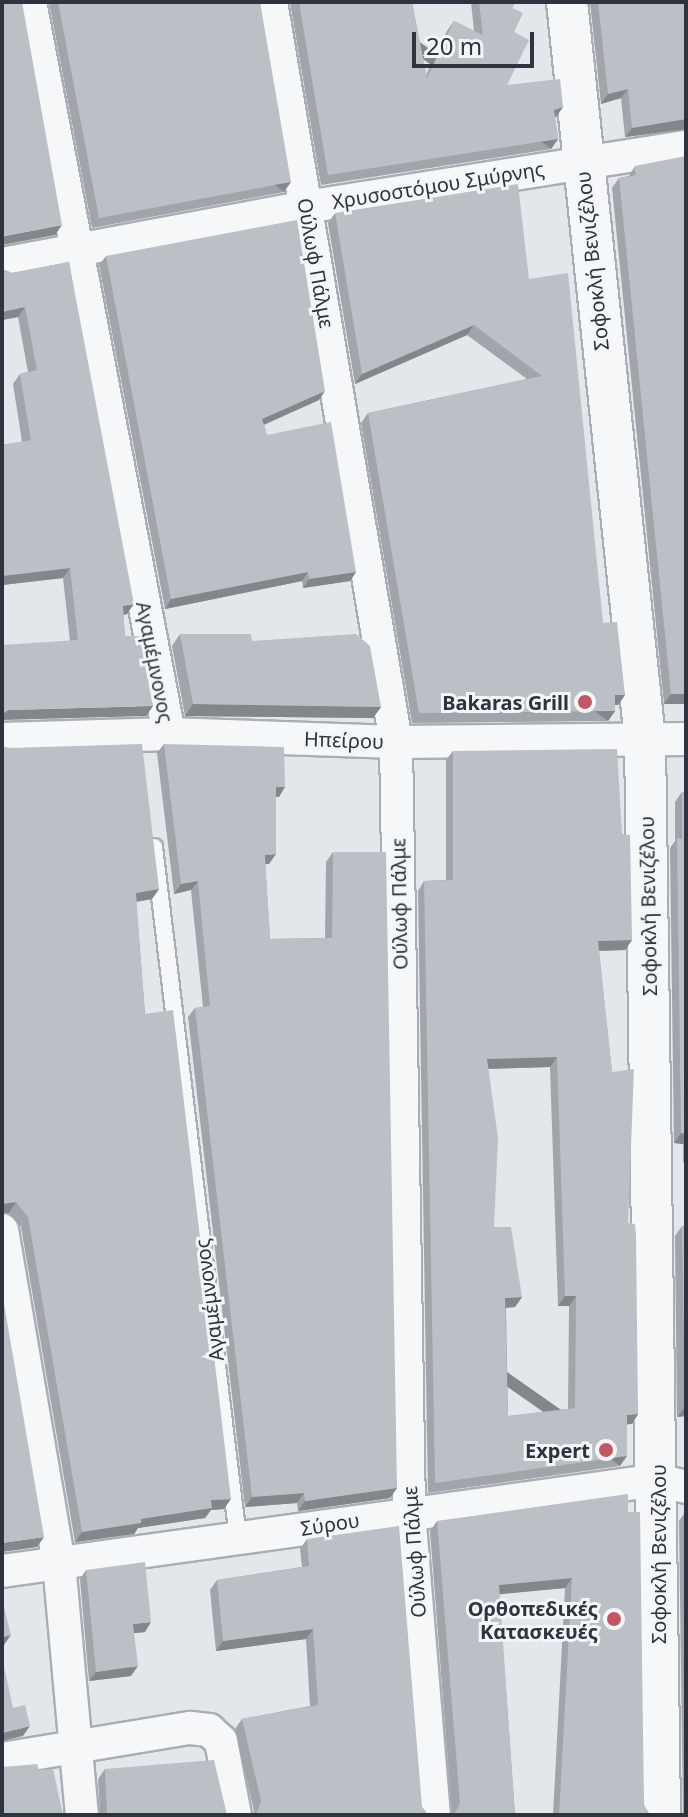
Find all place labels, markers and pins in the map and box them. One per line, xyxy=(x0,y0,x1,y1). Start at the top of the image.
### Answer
place label: Bakaras Grill xyxy=(442,690,569,714)
marker: Bakaras Grill xyxy=(576,693,594,711)
place label: Expert xyxy=(525,1438,590,1462)
marker: Expert xyxy=(597,1441,615,1459)
place label: Ορθοπεδικές Κατασκευές xyxy=(468,1596,598,1643)
marker: Ορθοπεδικές Κατασκευές xyxy=(605,1610,623,1628)

